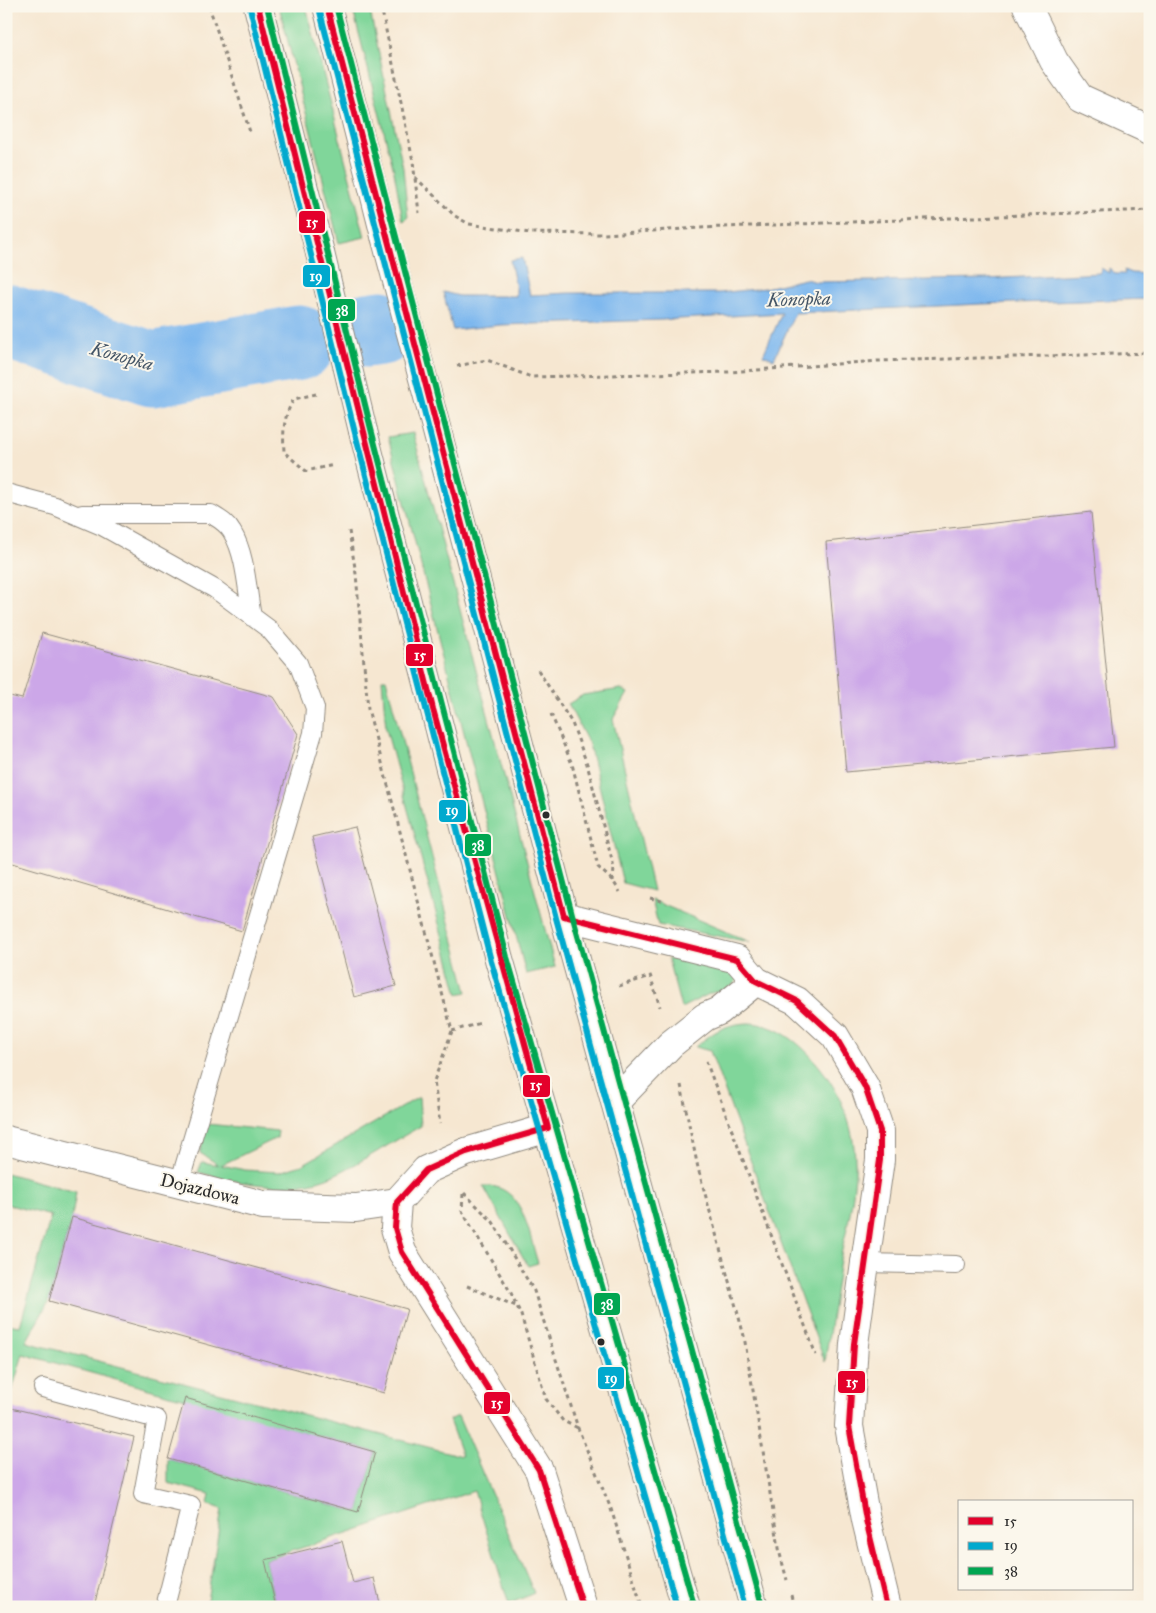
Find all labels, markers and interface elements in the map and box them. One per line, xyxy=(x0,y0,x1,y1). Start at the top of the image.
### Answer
line badge: 15 xyxy=(298,210,326,234)
text: 15 xyxy=(306,214,318,231)
line badge: 19 xyxy=(302,264,331,288)
text: 19 xyxy=(310,268,322,286)
water label: Konopka xyxy=(766,286,831,313)
line badge: 38 xyxy=(327,298,356,322)
text: 38 xyxy=(335,302,349,320)
water label: Konopka xyxy=(87,336,156,376)
line badge: 15 xyxy=(405,643,434,667)
text: 15 xyxy=(414,647,426,664)
line badge: 19 xyxy=(438,799,467,823)
text: 19 xyxy=(446,802,458,820)
unlabelled marker xyxy=(541,810,551,820)
line badge: 38 xyxy=(464,833,492,857)
text: 38 xyxy=(471,837,485,855)
line badge: 15 xyxy=(522,1074,551,1098)
text: 15 xyxy=(530,1077,542,1094)
street label: Dojazdowa xyxy=(158,1168,242,1210)
line badge: 38 xyxy=(593,1292,621,1316)
text: 38 xyxy=(600,1296,614,1314)
unlabelled marker xyxy=(596,1337,606,1347)
line badge: 19 xyxy=(597,1366,625,1390)
text: 19 xyxy=(605,1370,617,1388)
line badge: 15 xyxy=(837,1370,866,1394)
text: 15 xyxy=(846,1374,858,1391)
line badge: 15 xyxy=(483,1391,511,1415)
text: 15 xyxy=(491,1395,503,1412)
legend xyxy=(958,1500,1134,1590)
text: 15 xyxy=(1004,1512,1017,1530)
text: 19 xyxy=(1004,1536,1018,1554)
text: 38 xyxy=(1004,1562,1018,1580)

